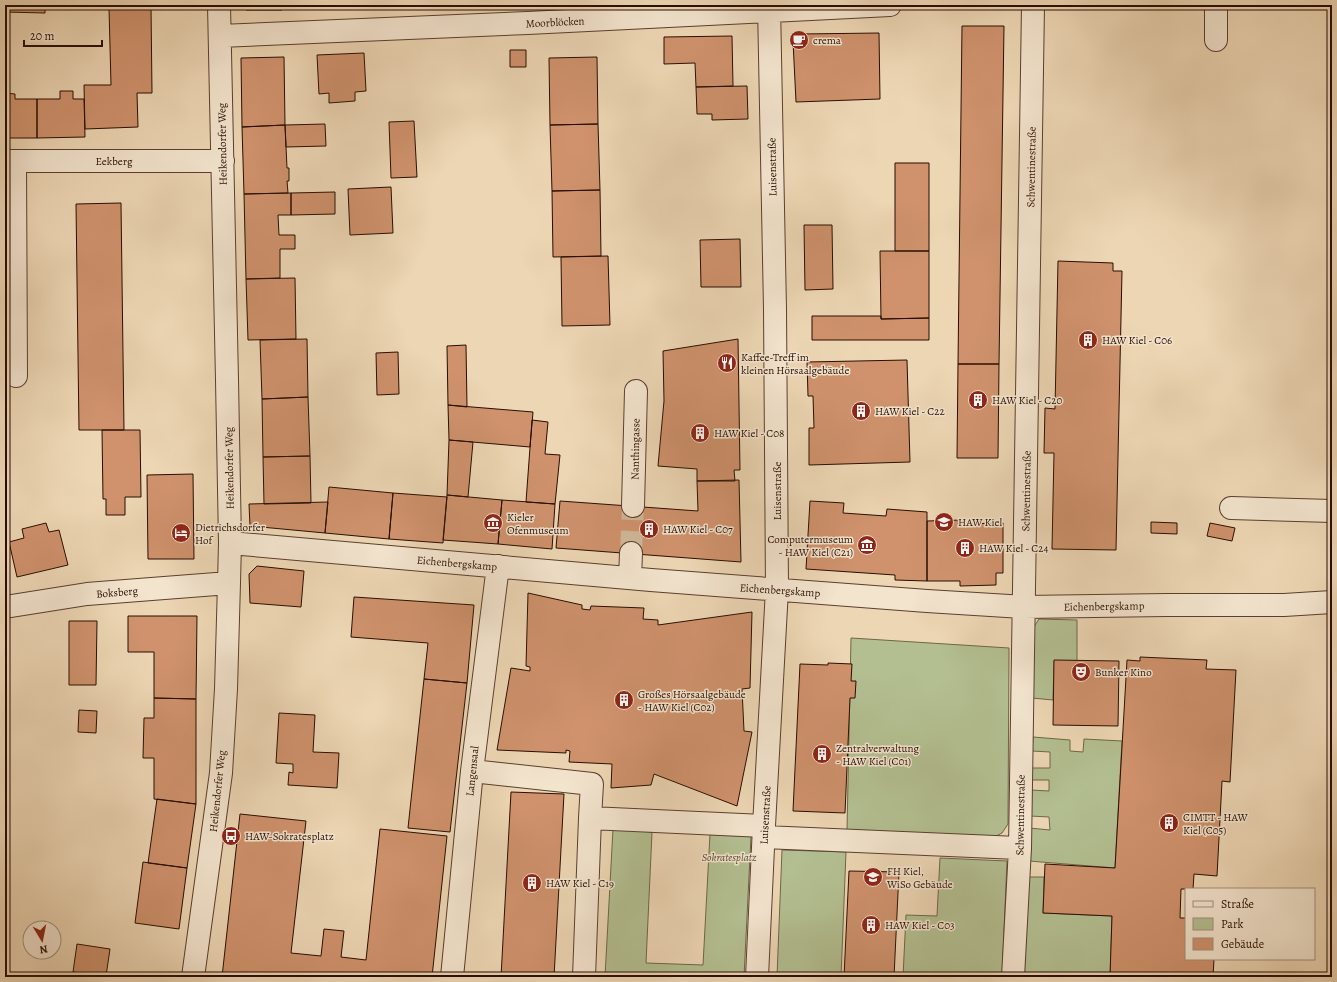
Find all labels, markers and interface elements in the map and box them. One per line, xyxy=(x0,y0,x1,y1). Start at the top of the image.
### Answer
street label: Moorblöcken xyxy=(525,13,585,32)
scale bar xyxy=(24,22,102,48)
text: 20 m xyxy=(30,28,54,44)
cafe icon: crema xyxy=(788,29,810,51)
place label: crema xyxy=(813,33,842,48)
street label: Heikendorfer Weg xyxy=(214,102,231,185)
street label: Schwentinestraße xyxy=(1023,126,1040,208)
street label: Luisenstraße xyxy=(764,137,781,196)
street label: Eekberg xyxy=(96,154,133,169)
building icon: HAW Kiel - C06 xyxy=(1077,329,1099,351)
place label: HAW Kiel - C06 xyxy=(1102,333,1172,348)
place label: Kaffee-Treff im kleinen Hörsaalgebäude xyxy=(741,350,849,378)
restaurant icon: Kaffee-Treff im kleinen Hörsaalgebäude xyxy=(716,352,738,374)
building icon: HAW Kiel - C20 xyxy=(967,389,989,411)
place label: HAW Kiel - C20 xyxy=(992,393,1062,408)
building icon: HAW Kiel - C22 xyxy=(850,400,872,422)
place label: HAW Kiel - C22 xyxy=(875,404,945,419)
street label: Nanthingasse xyxy=(627,418,644,480)
building icon: HAW Kiel - C08 xyxy=(689,422,711,444)
street label: Heikendorfer Weg xyxy=(221,426,238,509)
place label: HAW Kiel - C08 xyxy=(714,426,784,441)
street label: Schwentinestraße xyxy=(1018,450,1035,532)
street label: Luisenstraße xyxy=(770,462,785,520)
place label: Kieler Ofenmuseum xyxy=(507,510,569,538)
school or university icon: HAW Kiel xyxy=(933,511,955,533)
museum icon: Kieler Ofenmuseum xyxy=(482,512,504,534)
place label: HAW Kiel xyxy=(958,515,1003,530)
building icon: HAW Kiel - C07 xyxy=(638,518,660,540)
place label: Dietrichsdorfer Hof xyxy=(195,520,265,548)
hotel icon: Dietrichsdorfer Hof xyxy=(170,522,192,544)
place label: HAW Kiel - C07 xyxy=(663,522,733,537)
place label: Computermuseum - HAW Kiel (C21) xyxy=(768,532,853,560)
museum icon: Computermuseum - HAW Kiel (C21) xyxy=(856,534,878,556)
building icon: HAW Kiel - C24 xyxy=(954,537,976,559)
place label: HAW Kiel - C24 xyxy=(979,541,1048,556)
street label: Eichenbergskamp xyxy=(416,553,498,575)
street label: Eichenbergskamp xyxy=(739,580,821,601)
street label: Boksberg xyxy=(95,583,139,602)
street label: Eichenbergskamp xyxy=(1064,598,1145,615)
theatre icon: Bunker Kino xyxy=(1070,661,1092,683)
place label: Bunker Kino xyxy=(1095,665,1152,680)
place label: Großes Hörsaalgebäude - HAW Kiel (C02) xyxy=(638,687,746,715)
building icon: Großes Hörsaalgebäude - HAW Kiel (C02) xyxy=(613,689,635,711)
place label: Zentralverwaltung - HAW Kiel (C01) xyxy=(836,741,920,769)
building icon: Zentralverwaltung - HAW Kiel (C01) xyxy=(811,743,833,765)
street label: Langensaal xyxy=(462,745,483,797)
street label: Heikendorfer Weg xyxy=(206,749,229,833)
street label: Schwentinestraße xyxy=(1012,774,1029,856)
street label: Luisenstraße xyxy=(756,785,775,845)
place label: CIMTT - HAW Kiel (C05) xyxy=(1183,810,1248,838)
building icon: CIMTT - HAW Kiel (C05) xyxy=(1158,812,1180,834)
bus stop icon: HAW-Sokratesplatz xyxy=(220,825,242,847)
place label: HAW-Sokratesplatz xyxy=(245,829,334,844)
park label: Sokratesplatz xyxy=(702,850,757,865)
place label: FH Kiel, WiSo Gebäude xyxy=(886,864,953,892)
school or university icon: FH Kiel, WiSo Gebäude xyxy=(862,866,884,888)
building icon: HAW Kiel - C19 xyxy=(521,872,543,894)
place label: HAW Kiel - C19 xyxy=(546,876,614,891)
legend xyxy=(1185,888,1315,960)
text: Straße xyxy=(1221,896,1254,912)
building icon: HAW Kiel - C03 xyxy=(860,914,882,936)
text: Park xyxy=(1221,916,1244,932)
place label: HAW Kiel - C03 xyxy=(885,918,955,933)
north arrow xyxy=(22,920,62,960)
text: Gebäude xyxy=(1221,936,1264,952)
text: N xyxy=(38,941,49,957)

